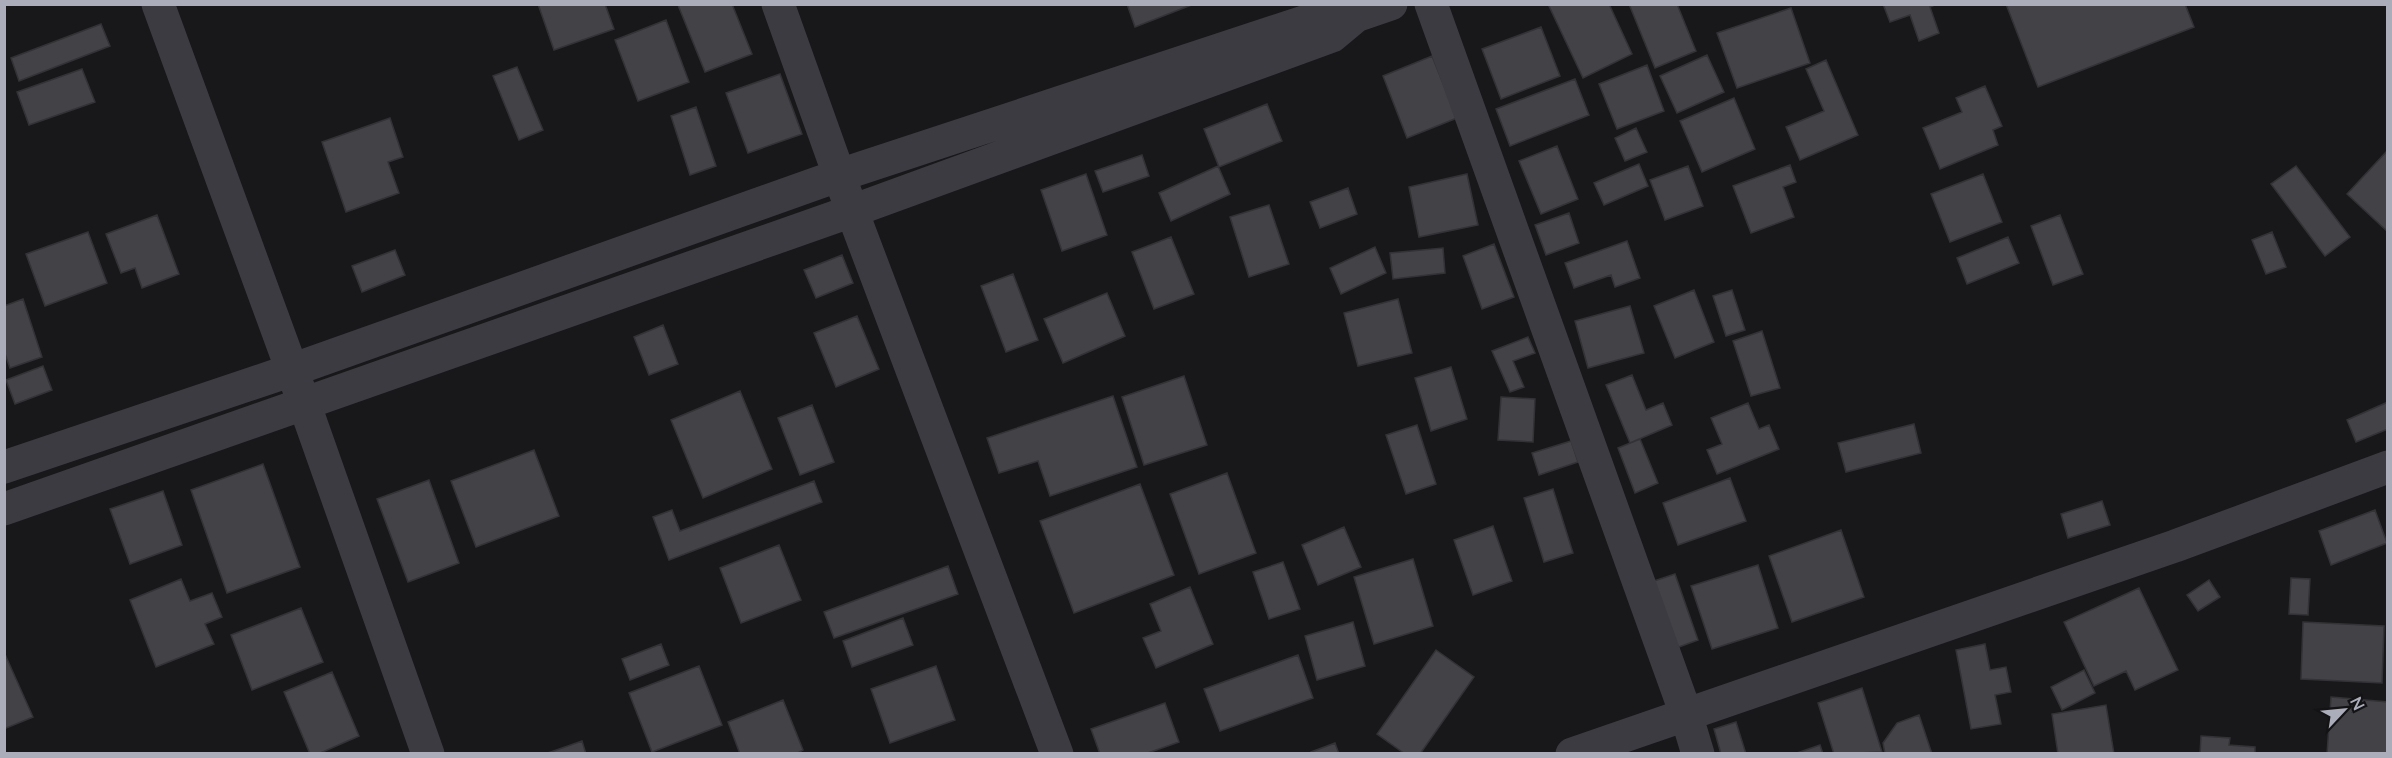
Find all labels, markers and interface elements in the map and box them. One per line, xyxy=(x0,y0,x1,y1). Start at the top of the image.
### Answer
north arrow xyxy=(2314,680,2374,740)
text: N xyxy=(2347,694,2369,713)

